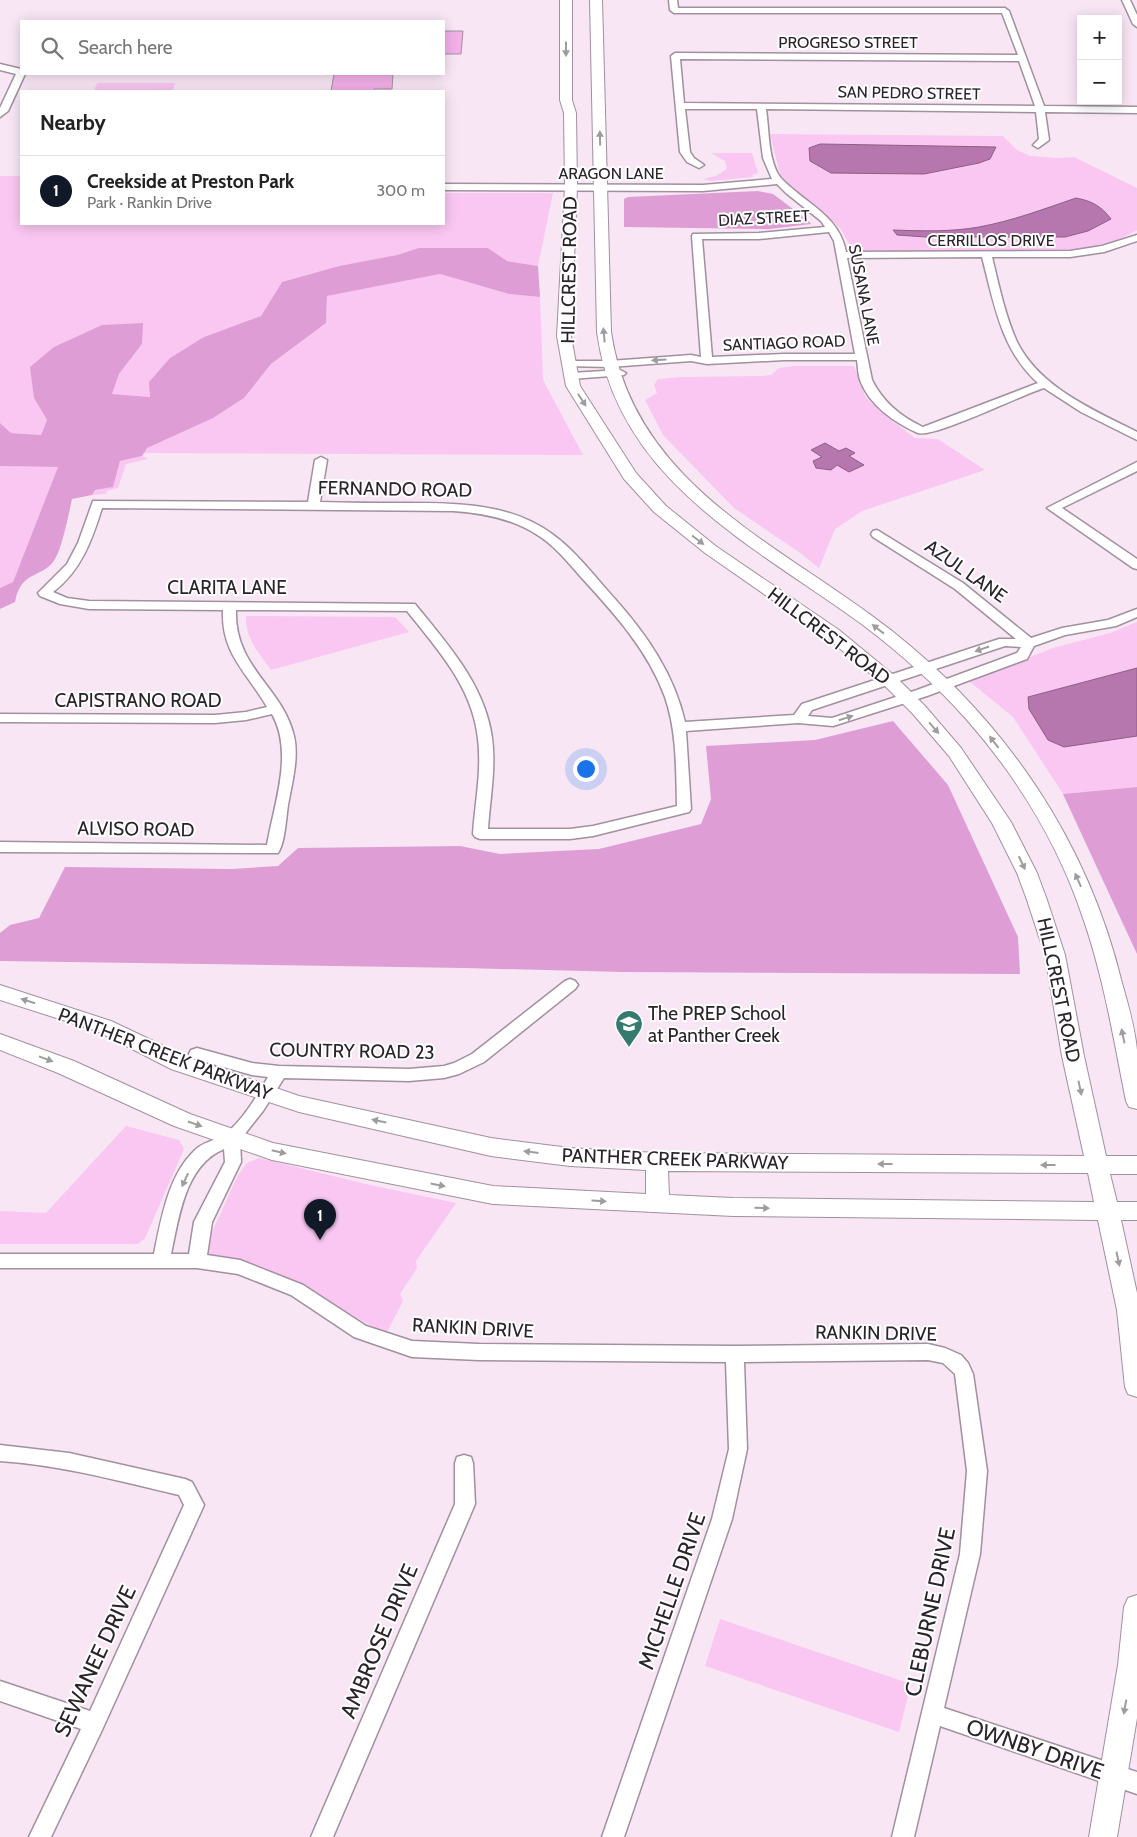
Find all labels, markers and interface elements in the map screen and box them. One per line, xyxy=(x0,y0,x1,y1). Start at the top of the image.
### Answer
map controls xyxy=(1077,15,1122,105)
button: + xyxy=(1077,15,1122,60)
search box xyxy=(20,20,445,75)
street label: PROGRESO STREET xyxy=(778,33,918,52)
icon: search xyxy=(38,34,66,62)
text: Search here xyxy=(78,36,172,59)
one-way arrow xyxy=(562,41,570,57)
button: − xyxy=(1077,60,1122,105)
street label: SAN PEDRO STREET xyxy=(837,82,981,104)
text: Nearby xyxy=(40,110,106,135)
one-way arrow xyxy=(596,130,604,146)
street label: ARAGON LANE xyxy=(558,164,664,183)
text: Creekside at Preston Park xyxy=(87,170,294,193)
text: 1 xyxy=(53,181,59,200)
text: 300 m xyxy=(376,181,425,200)
text: Park · Rankin Drive xyxy=(87,193,212,212)
street label: HILLCREST ROAD xyxy=(556,196,582,344)
street label: DIAZ STREET xyxy=(718,206,811,230)
street label: CERRILLOS DRIVE xyxy=(928,231,1055,250)
street label: SUSANA LANE xyxy=(845,243,883,347)
one-way arrow xyxy=(600,327,608,343)
street label: SANTIAGO ROAD xyxy=(722,331,846,355)
one-way arrow xyxy=(651,357,667,365)
one-way arrow xyxy=(577,393,587,406)
street label: FERNANDO ROAD xyxy=(318,476,473,502)
street label: AZUL LANE xyxy=(921,534,1011,608)
one-way arrow xyxy=(691,535,705,545)
street label: CLARITA LANE xyxy=(167,576,287,599)
street label: HILLCREST ROAD xyxy=(763,582,895,690)
one-way arrow xyxy=(872,623,885,634)
one-way arrow xyxy=(974,646,989,653)
street label: CAPISTRANO ROAD xyxy=(54,689,222,712)
one-way arrow xyxy=(839,713,854,721)
one-way arrow xyxy=(928,721,940,733)
one-way arrow xyxy=(989,735,1000,748)
your location xyxy=(573,756,599,782)
street label: ALVISO ROAD xyxy=(77,816,195,842)
one-way arrow xyxy=(1019,856,1027,870)
one-way arrow xyxy=(1074,873,1082,887)
street label: HILLCREST ROAD xyxy=(1032,916,1086,1065)
one-way arrow xyxy=(20,997,35,1005)
place label: The PREP School at Panther Creek xyxy=(648,1002,786,1047)
street label: PANTHER CREEK PARKWAY xyxy=(55,1003,275,1105)
school or university icon: The PREP School at Panther Creek xyxy=(614,1009,644,1048)
one-way arrow xyxy=(1119,1028,1127,1043)
street label: COUNTRY ROAD 23 xyxy=(269,1038,435,1064)
one-way arrow xyxy=(38,1056,53,1063)
one-way arrow xyxy=(1076,1080,1084,1095)
one-way arrow xyxy=(372,1117,387,1125)
one-way arrow xyxy=(187,1121,202,1128)
street label: PANTHER CREEK PARKWAY xyxy=(561,1144,789,1174)
one-way arrow xyxy=(271,1148,286,1156)
one-way arrow xyxy=(523,1148,539,1156)
one-way arrow xyxy=(877,1159,893,1167)
one-way arrow xyxy=(1040,1161,1056,1169)
one-way arrow xyxy=(181,1173,189,1187)
one-way arrow xyxy=(430,1181,446,1189)
one-way arrow xyxy=(592,1197,608,1205)
pin: 1 xyxy=(304,1199,336,1240)
one-way arrow xyxy=(754,1204,770,1212)
one-way arrow xyxy=(1114,1251,1122,1267)
street label: RANKIN DRIVE xyxy=(411,1313,535,1343)
street label: RANKIN DRIVE xyxy=(815,1320,937,1346)
street label: MICHELLE DRIVE xyxy=(632,1509,712,1673)
street label: CLEBURNE DRIVE xyxy=(899,1525,961,1699)
street label: AMBROSE DRIVE xyxy=(334,1560,424,1722)
street label: SEWANEE DRIVE xyxy=(48,1581,142,1741)
one-way arrow xyxy=(1121,1700,1129,1716)
street label: OWNBY DRIVE xyxy=(963,1713,1107,1785)

